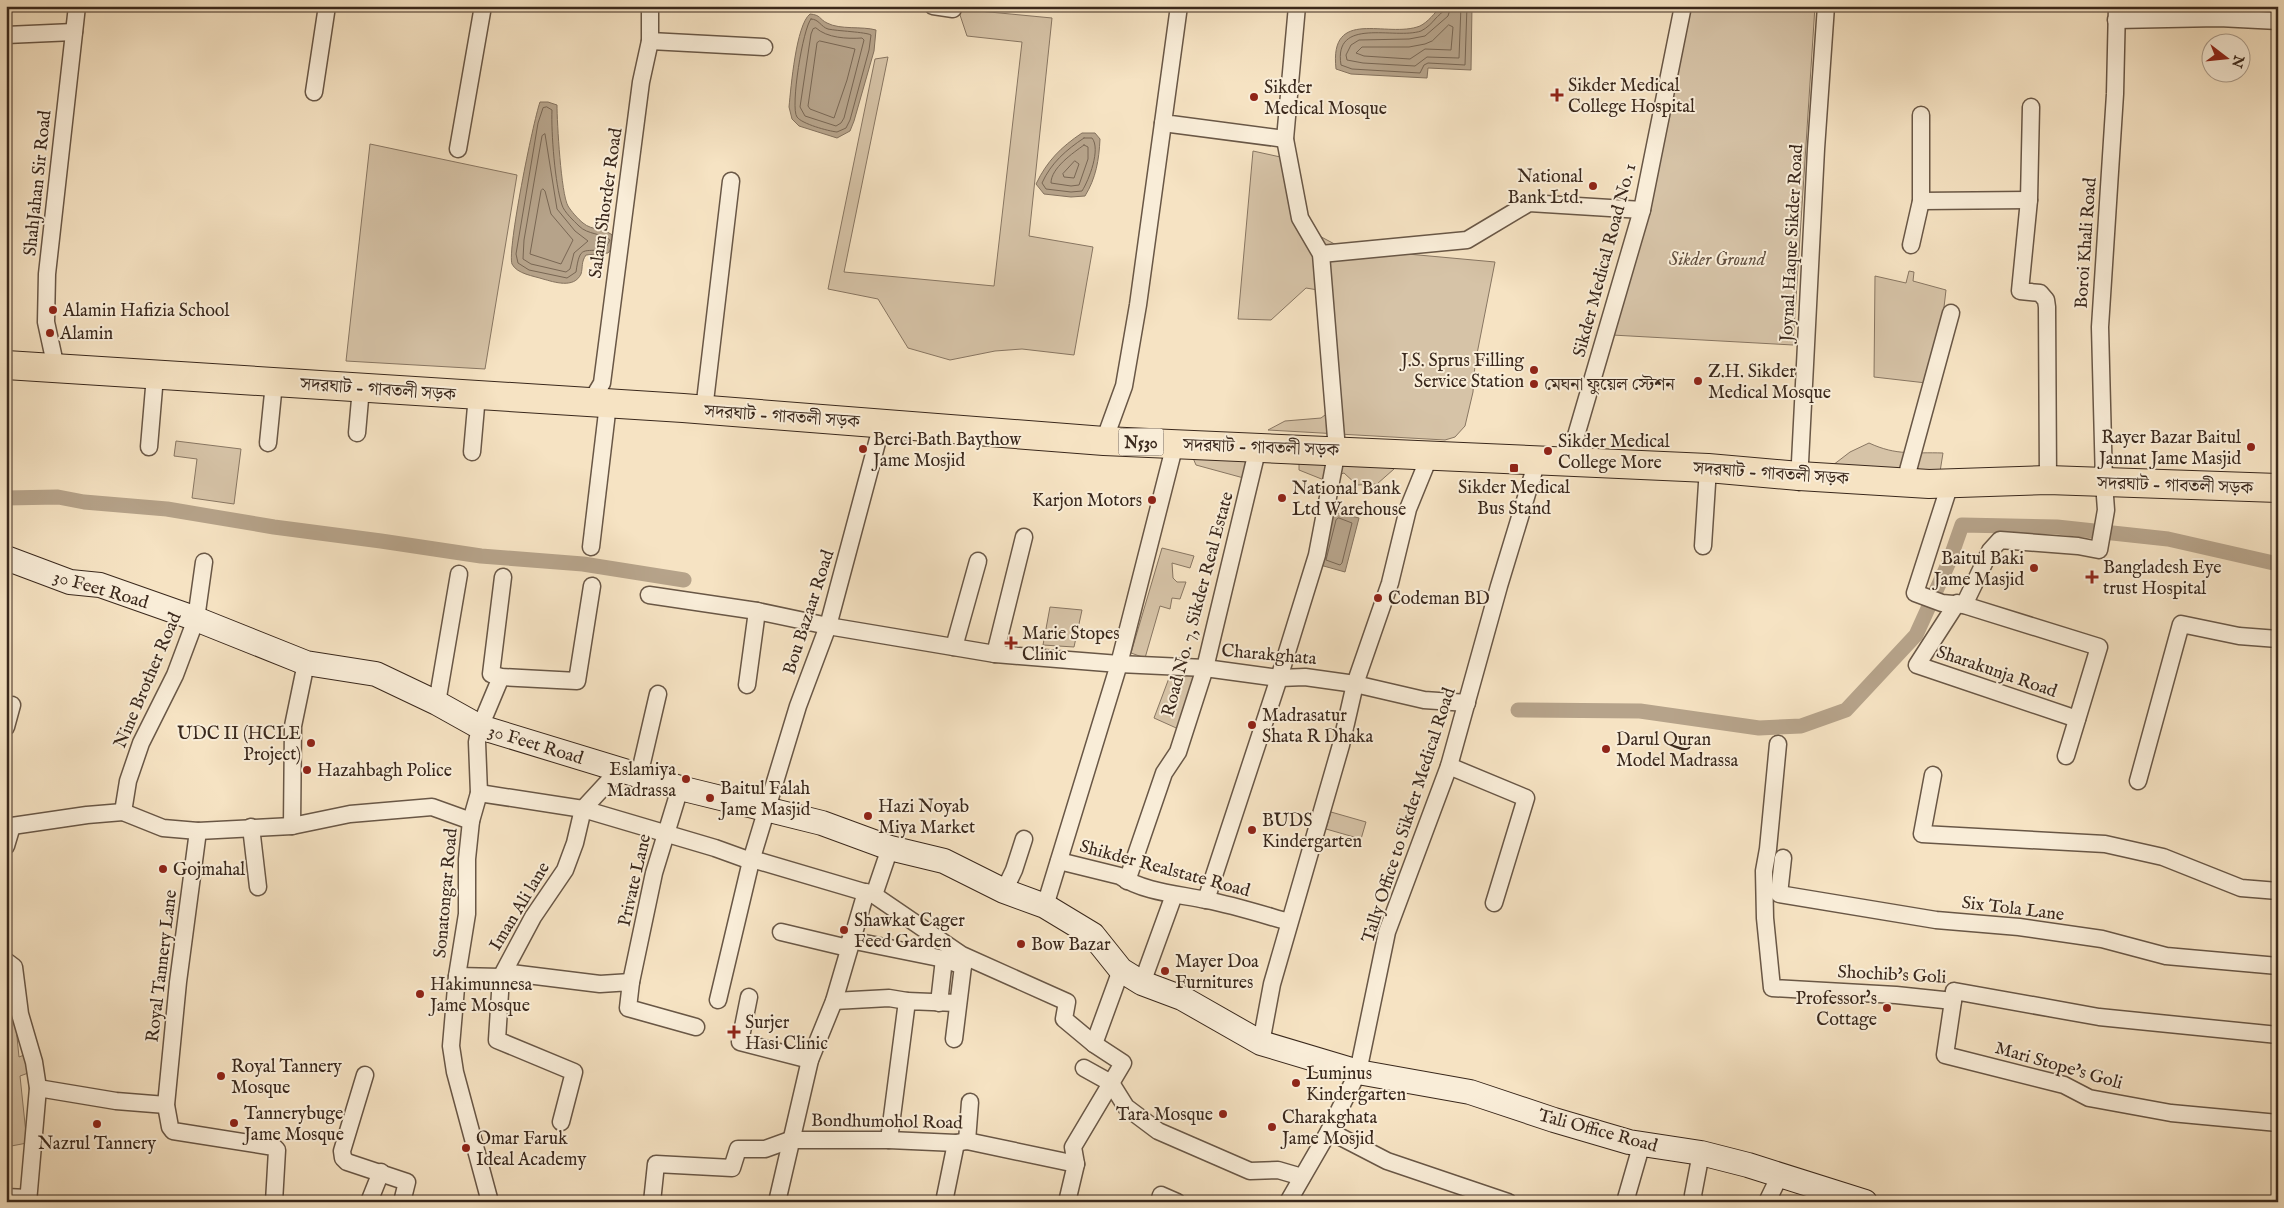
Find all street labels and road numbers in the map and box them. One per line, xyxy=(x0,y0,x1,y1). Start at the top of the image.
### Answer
street label: ShahJahan Sir Road xyxy=(19,109,58,257)
street label: Salam Shorder Road xyxy=(585,126,628,280)
street label: Joynal Haque Sikder Road xyxy=(1776,143,1809,344)
street label: Sikder Medical Road No. 1 xyxy=(1569,161,1642,360)
street label: Boroi Khali Road xyxy=(2070,176,2103,309)
street label: সদরঘাট - গাবতলী সড়ক xyxy=(298,374,458,408)
street label: সদরঘাট - গাবতলী সড়ক xyxy=(702,401,862,435)
road number: N530 xyxy=(1118,428,1164,456)
street label: সদরঘাট - গাবতলী সড়ক xyxy=(1182,434,1341,463)
street label: সদরঘাট - গাবতলী সড়ক xyxy=(1691,458,1851,492)
street label: সদরঘাট - গাবতলী সড়ক xyxy=(2096,472,2255,501)
street label: Road No. 7, Sikder Real Estate xyxy=(1157,489,1240,719)
street label: Bou Bazaar Road xyxy=(778,547,841,678)
street label: 30 Feet Road xyxy=(50,566,151,615)
street label: Nine Brother Road xyxy=(109,609,188,752)
street label: Charakghata xyxy=(1220,640,1318,671)
street label: Sharakunja Road xyxy=(1933,641,2060,704)
street label: Tally Office to Sikder Medical Road xyxy=(1357,685,1462,946)
street label: 30 Feet Road xyxy=(485,720,586,771)
street label: Sonatongar Road xyxy=(429,827,464,959)
street label: Private Lane xyxy=(614,832,657,929)
street label: Shikder Realstate Road xyxy=(1077,836,1253,903)
street label: Iman Ali lane xyxy=(485,858,556,955)
street label: Royal Tannery Lane xyxy=(142,889,183,1044)
street label: Six Tola Lane xyxy=(1960,892,2065,927)
street label: Shochib's Goli xyxy=(1837,961,1947,990)
street label: Mari Stope's Goli xyxy=(1992,1037,2125,1096)
street label: Tali Office Road xyxy=(1535,1104,1660,1159)
street label: Bondhumohol Road xyxy=(811,1110,963,1135)

